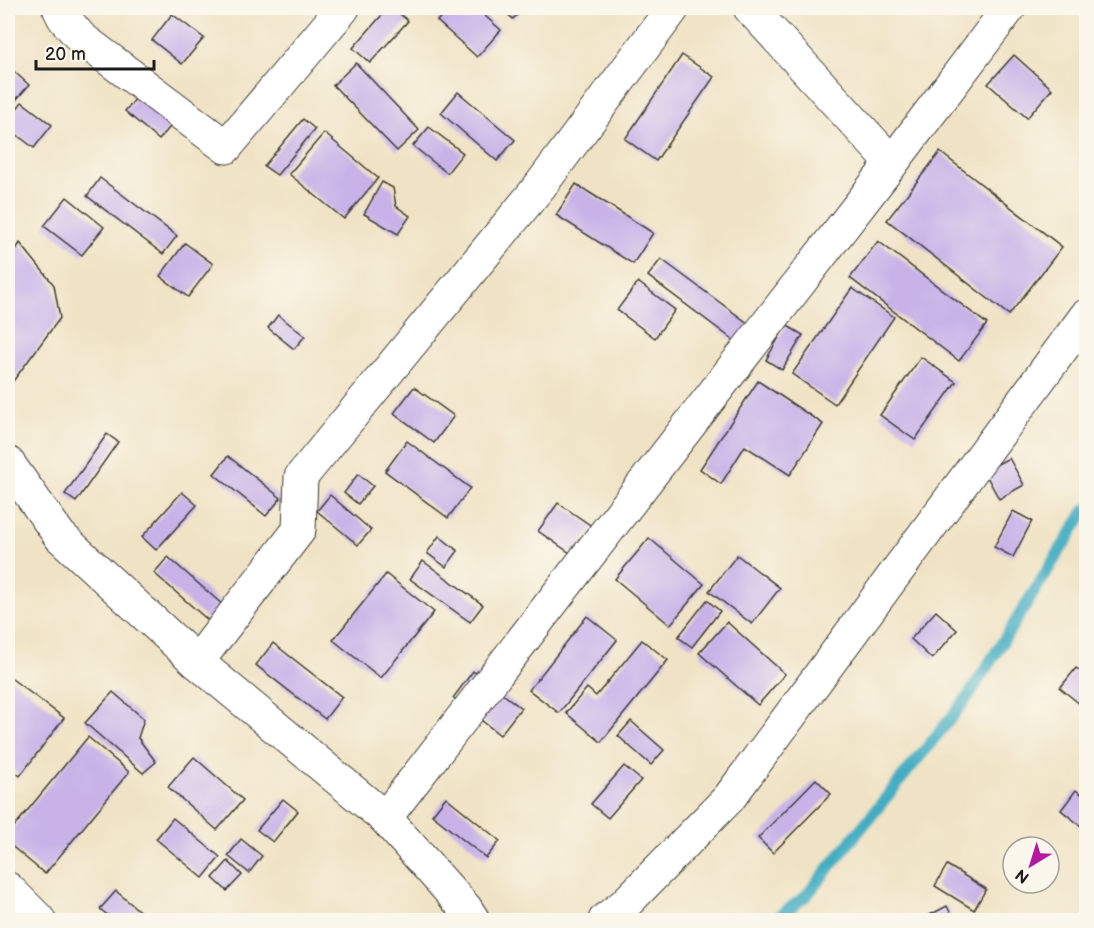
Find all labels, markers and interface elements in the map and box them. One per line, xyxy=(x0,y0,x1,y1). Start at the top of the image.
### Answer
scale bar xyxy=(36,33,154,71)
text: 20 m xyxy=(45,44,86,65)
north arrow xyxy=(1001,835,1061,895)
text: N xyxy=(1012,864,1033,887)

